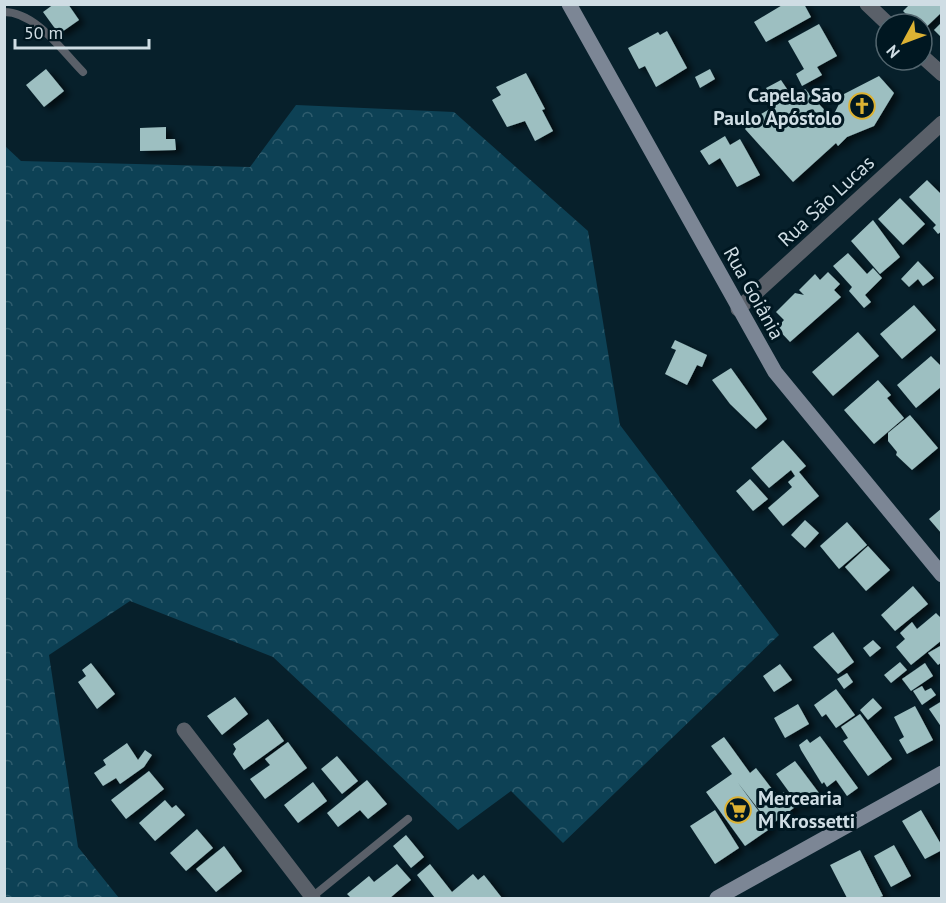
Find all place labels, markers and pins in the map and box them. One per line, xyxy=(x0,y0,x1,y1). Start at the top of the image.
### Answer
place label: Capela São Paulo Apóstolo xyxy=(713,82,842,131)
church icon: Capela São Paulo Apóstolo xyxy=(847,91,877,121)
place label: Mercearia M Krossetti xyxy=(758,785,855,834)
supermarket icon: Mercearia M Krossetti xyxy=(723,795,753,825)

